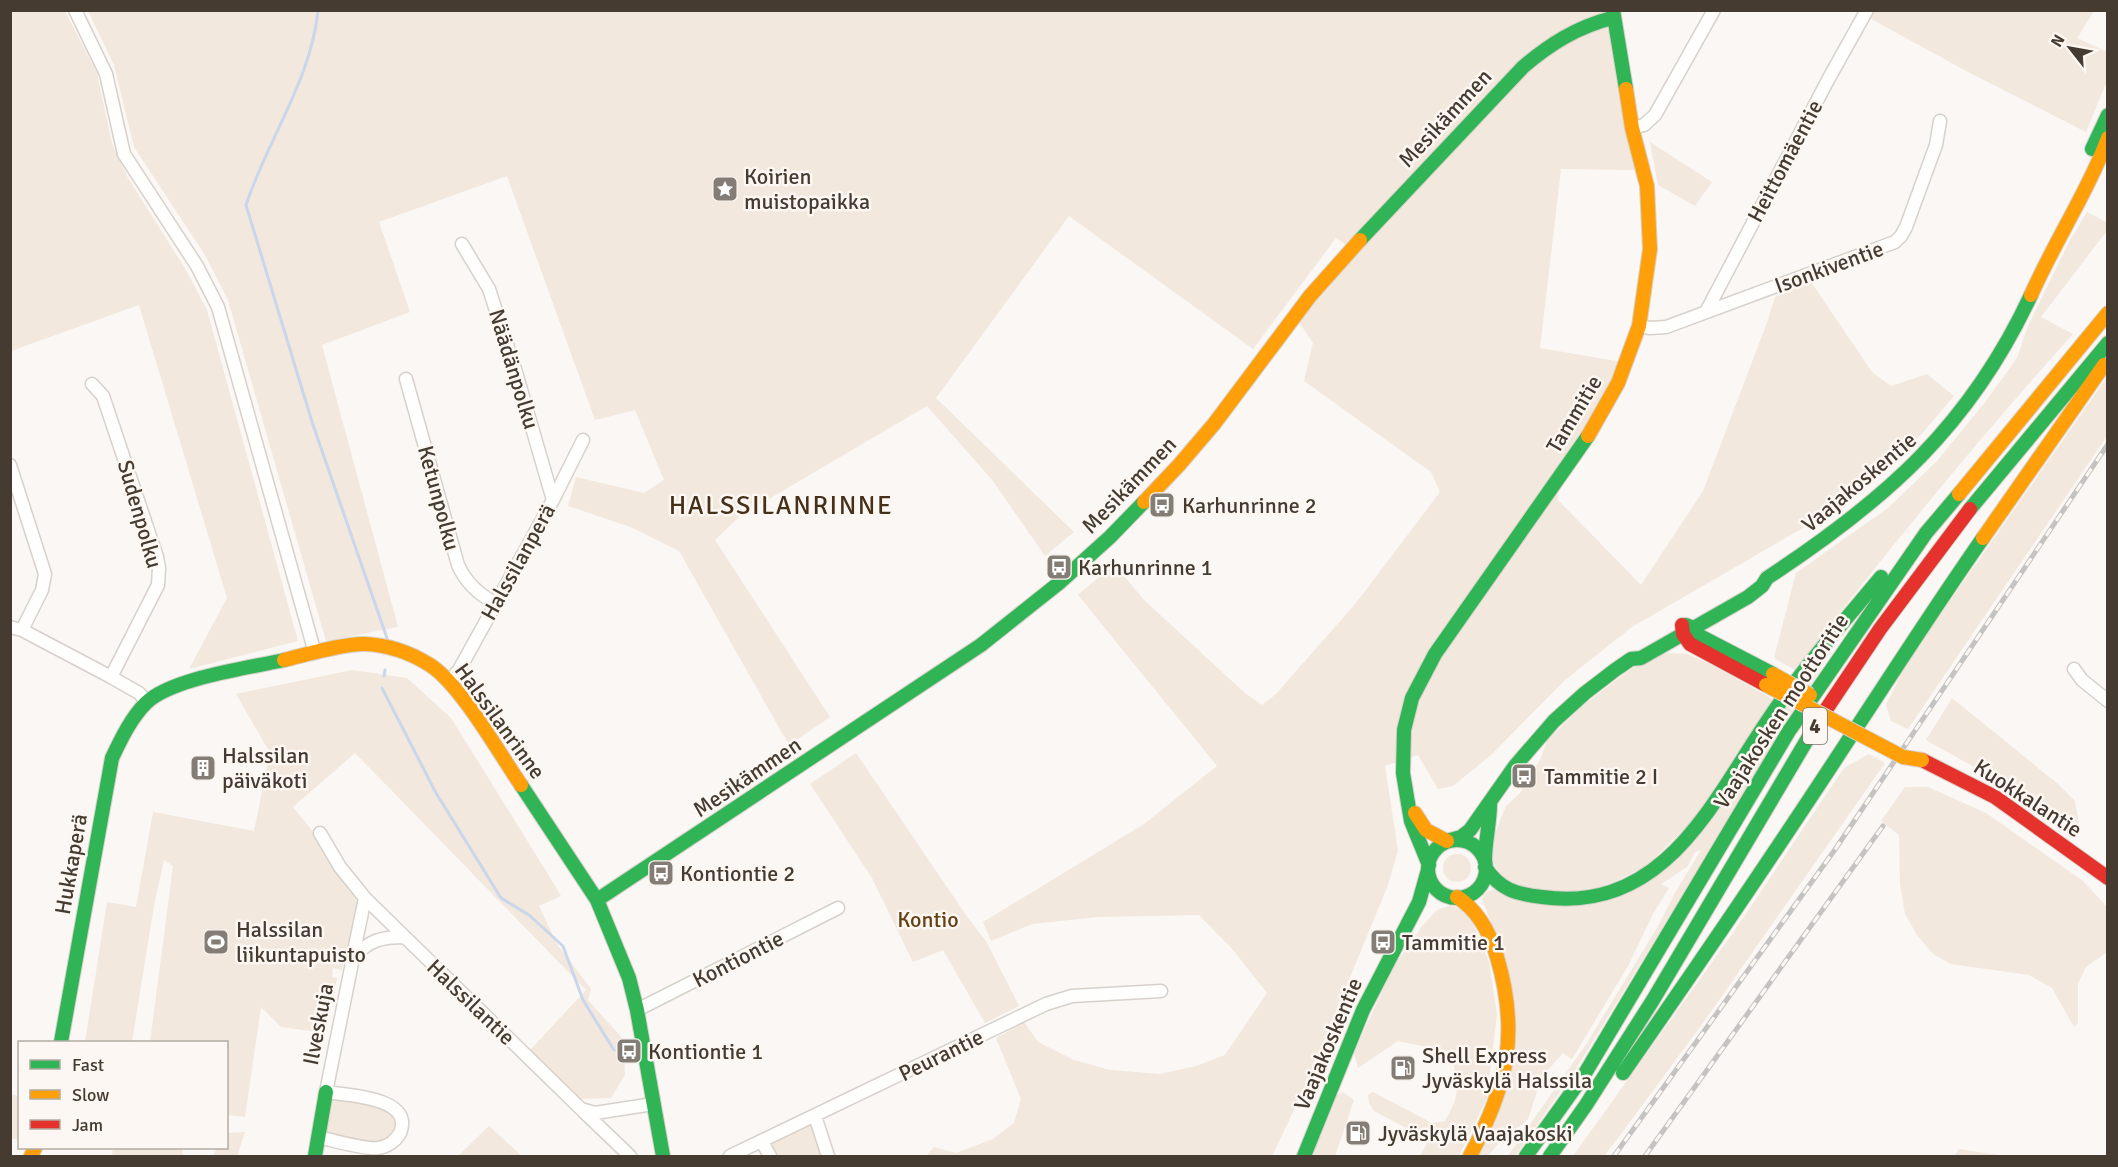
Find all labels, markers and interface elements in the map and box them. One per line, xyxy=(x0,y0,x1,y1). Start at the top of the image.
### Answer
north arrow xyxy=(2040,18,2100,78)
text: N xyxy=(2047,31,2069,51)
street label: Mesikämmen xyxy=(1393,63,1497,173)
street label: Heittomäentie xyxy=(1741,95,1829,227)
place label: Koirien muistopaikka xyxy=(744,163,870,215)
place icon: Koirien muistopaikka xyxy=(710,174,740,204)
street label: Isonkiventie xyxy=(1771,235,1887,299)
street label: Näädänpolku xyxy=(483,306,545,432)
street label: Tammitie xyxy=(1540,370,1608,458)
street label: Vaajakoskentie xyxy=(1796,426,1922,538)
street label: Mesikämmen xyxy=(1076,431,1182,539)
street label: Ketunpolku xyxy=(412,442,466,554)
street label: Sudenpolku xyxy=(112,457,168,571)
district label: HALSSILANRINNE xyxy=(669,490,893,522)
bus stop icon: Karhunrinne 2 xyxy=(1147,490,1177,520)
place label: Karhunrinne 2 xyxy=(1182,492,1317,519)
street label: Halssilanperä xyxy=(475,499,561,625)
bus stop icon: Karhunrinne 1 xyxy=(1044,552,1074,582)
place label: Karhunrinne 1 xyxy=(1078,554,1213,581)
street label: Vaajakosken moottoritie xyxy=(1708,608,1854,814)
street label: Halssilanrinne xyxy=(449,658,551,784)
road number: 4 xyxy=(1803,708,1827,744)
street label: Mesikämmen xyxy=(688,731,806,823)
place label: Halssilan päiväkoti xyxy=(222,742,309,794)
building icon: Halssilan päiväkoti xyxy=(188,753,218,783)
street label: Kuokkalantie xyxy=(1969,753,2087,843)
bus stop icon: Tammitie 2 I xyxy=(1509,761,1539,791)
place label: Tammitie 2 I xyxy=(1544,763,1658,790)
street label: Hukkaperä xyxy=(49,811,93,917)
bus stop icon: Kontiontie 2 xyxy=(646,858,676,888)
place label: Kontiontie 2 xyxy=(680,860,795,887)
park label: Kontio xyxy=(897,906,959,933)
place label: Halssilan liikuntapuisto xyxy=(236,916,366,968)
street label: Kontiontie xyxy=(688,925,788,993)
sports icon: Halssilan liikuntapuisto xyxy=(201,927,231,957)
bus stop icon: Tammitie 1 xyxy=(1368,927,1398,957)
place label: Tammitie 1 xyxy=(1402,929,1505,956)
street label: Halssilantie xyxy=(421,953,521,1051)
street label: Vaajakoskentie xyxy=(1288,974,1368,1114)
street label: Ilveskuja xyxy=(297,981,339,1067)
street label: Peurantie xyxy=(894,1023,988,1087)
bus stop icon: Kontiontie 1 xyxy=(614,1036,644,1066)
place label: Kontiontie 1 xyxy=(648,1038,763,1065)
legend xyxy=(18,1041,228,1149)
place label: Shell Express Jyväskylä Halssila xyxy=(1422,1042,1592,1094)
fuel station icon: Shell Express Jyväskylä Halssila xyxy=(1388,1053,1418,1083)
text: Fast xyxy=(72,1054,104,1076)
text: Slow xyxy=(72,1084,109,1106)
text: Jam xyxy=(72,1114,103,1136)
fuel station icon: Jyväskylä Vaajakoski xyxy=(1343,1118,1373,1148)
place label: Jyväskylä Vaajakoski xyxy=(1378,1120,1573,1147)

